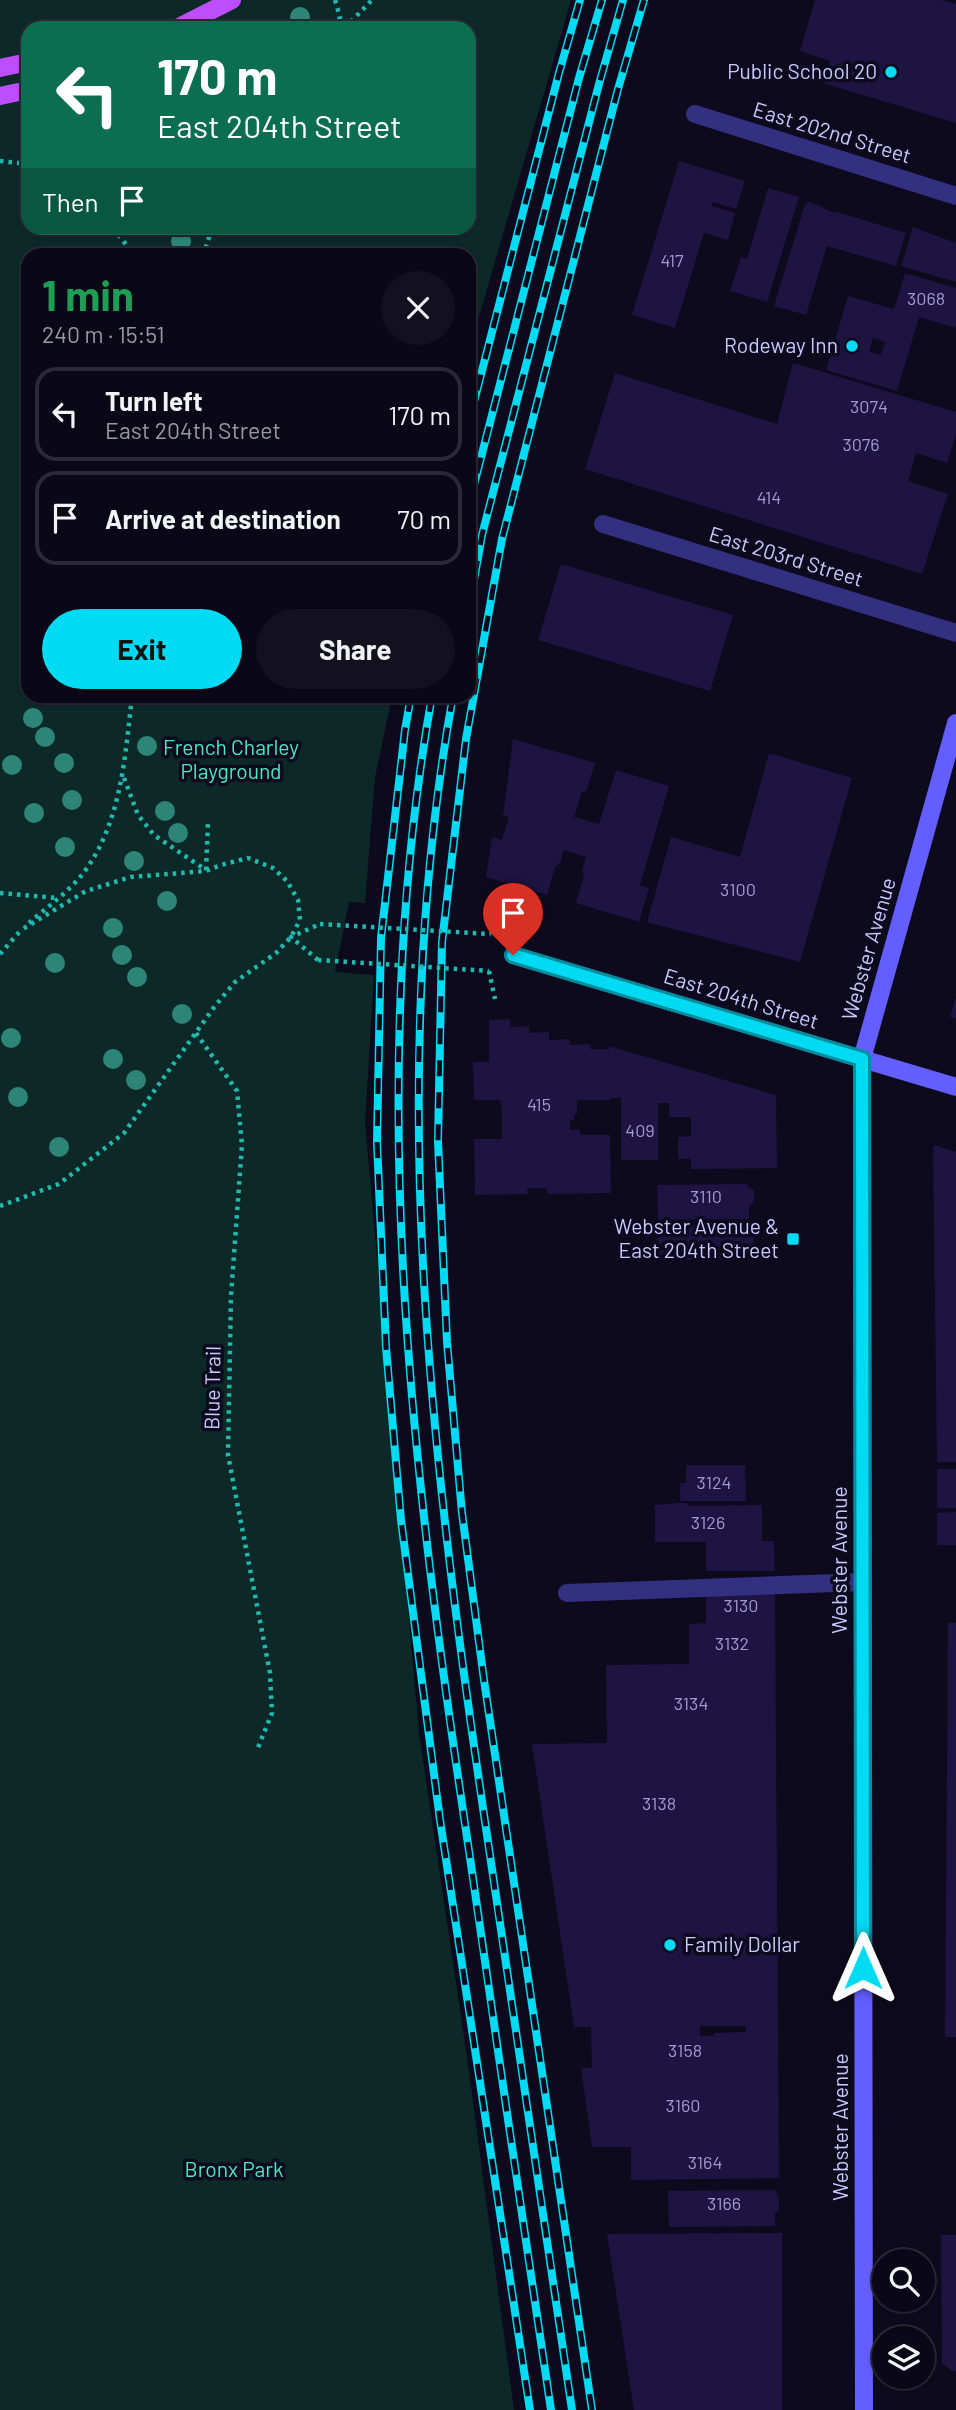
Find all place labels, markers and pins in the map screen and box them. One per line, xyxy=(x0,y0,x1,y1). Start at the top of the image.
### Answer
place label: Public School 20 xyxy=(727,58,877,83)
marker: Public School 20 xyxy=(883,64,899,80)
place label: Rodeway Inn xyxy=(724,332,838,357)
marker: Rodeway Inn xyxy=(844,338,860,354)
pin xyxy=(483,883,543,955)
place label: Webster Avenue & East 204th Street xyxy=(614,1213,779,1262)
marker: Webster Avenue & East 204th Street xyxy=(785,1231,801,1247)
place label: Family Dollar xyxy=(684,1931,800,1956)
marker: Family Dollar xyxy=(662,1937,678,1953)

